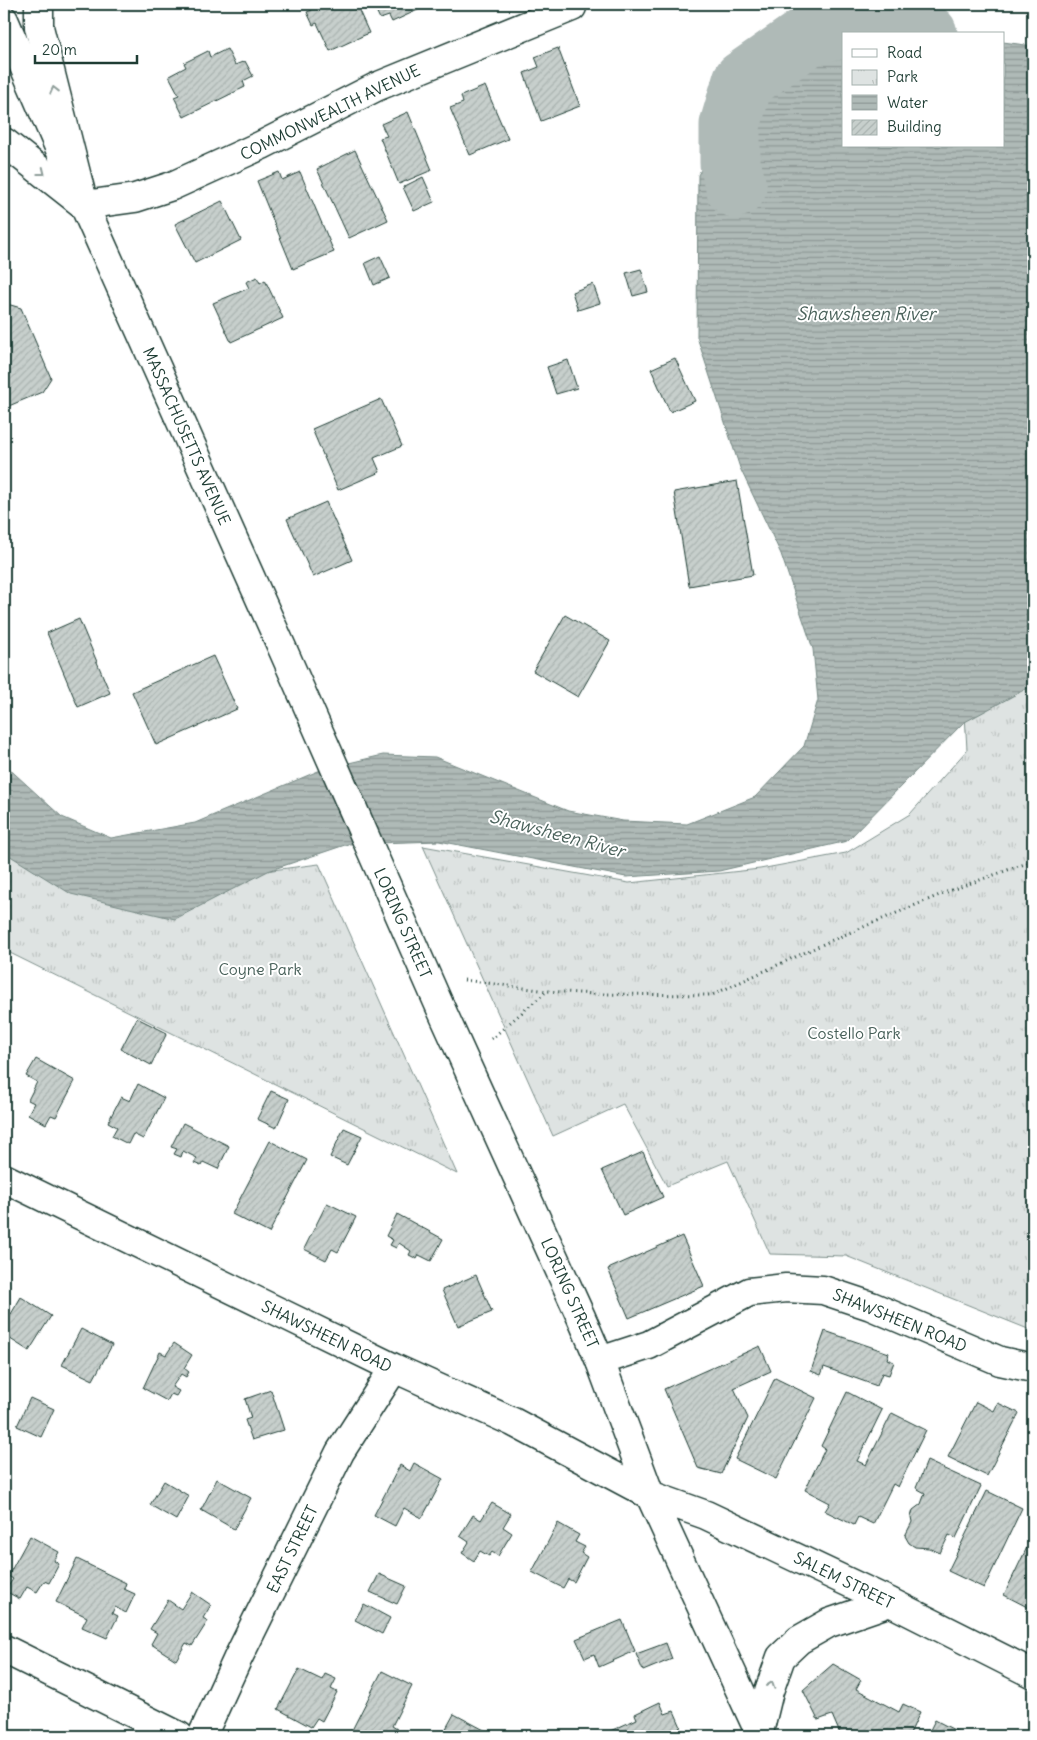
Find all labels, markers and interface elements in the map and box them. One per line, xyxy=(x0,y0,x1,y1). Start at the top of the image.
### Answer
scale bar xyxy=(35,32,138,64)
legend xyxy=(842,32,1004,148)
text: 20 m xyxy=(42,40,77,59)
text: Road xyxy=(887,43,922,62)
street label: COMMONWEALTH AVENUE xyxy=(237,60,423,164)
text: Park xyxy=(887,67,918,86)
one-way arrow xyxy=(50,86,60,94)
text: Water xyxy=(887,93,928,112)
text: Building xyxy=(887,117,942,136)
one-way arrow xyxy=(36,167,45,175)
water label: Shawsheen River xyxy=(797,302,938,325)
street label: MASSACHUSETTS AVENUE xyxy=(139,344,235,528)
water label: Shawsheen River xyxy=(487,804,630,863)
street label: LORING STREET xyxy=(370,865,436,981)
park label: Coyne Park xyxy=(218,959,302,979)
park label: Costello Park xyxy=(807,1023,901,1043)
street label: LORING STREET xyxy=(537,1235,603,1351)
street label: SHAWSHEEN ROAD xyxy=(830,1284,970,1356)
street label: SHAWSHEEN ROAD xyxy=(258,1296,396,1376)
street label: EAST STREET xyxy=(262,1502,322,1596)
street label: SALEM STREET xyxy=(791,1547,897,1613)
one-way arrow xyxy=(765,1681,775,1690)

